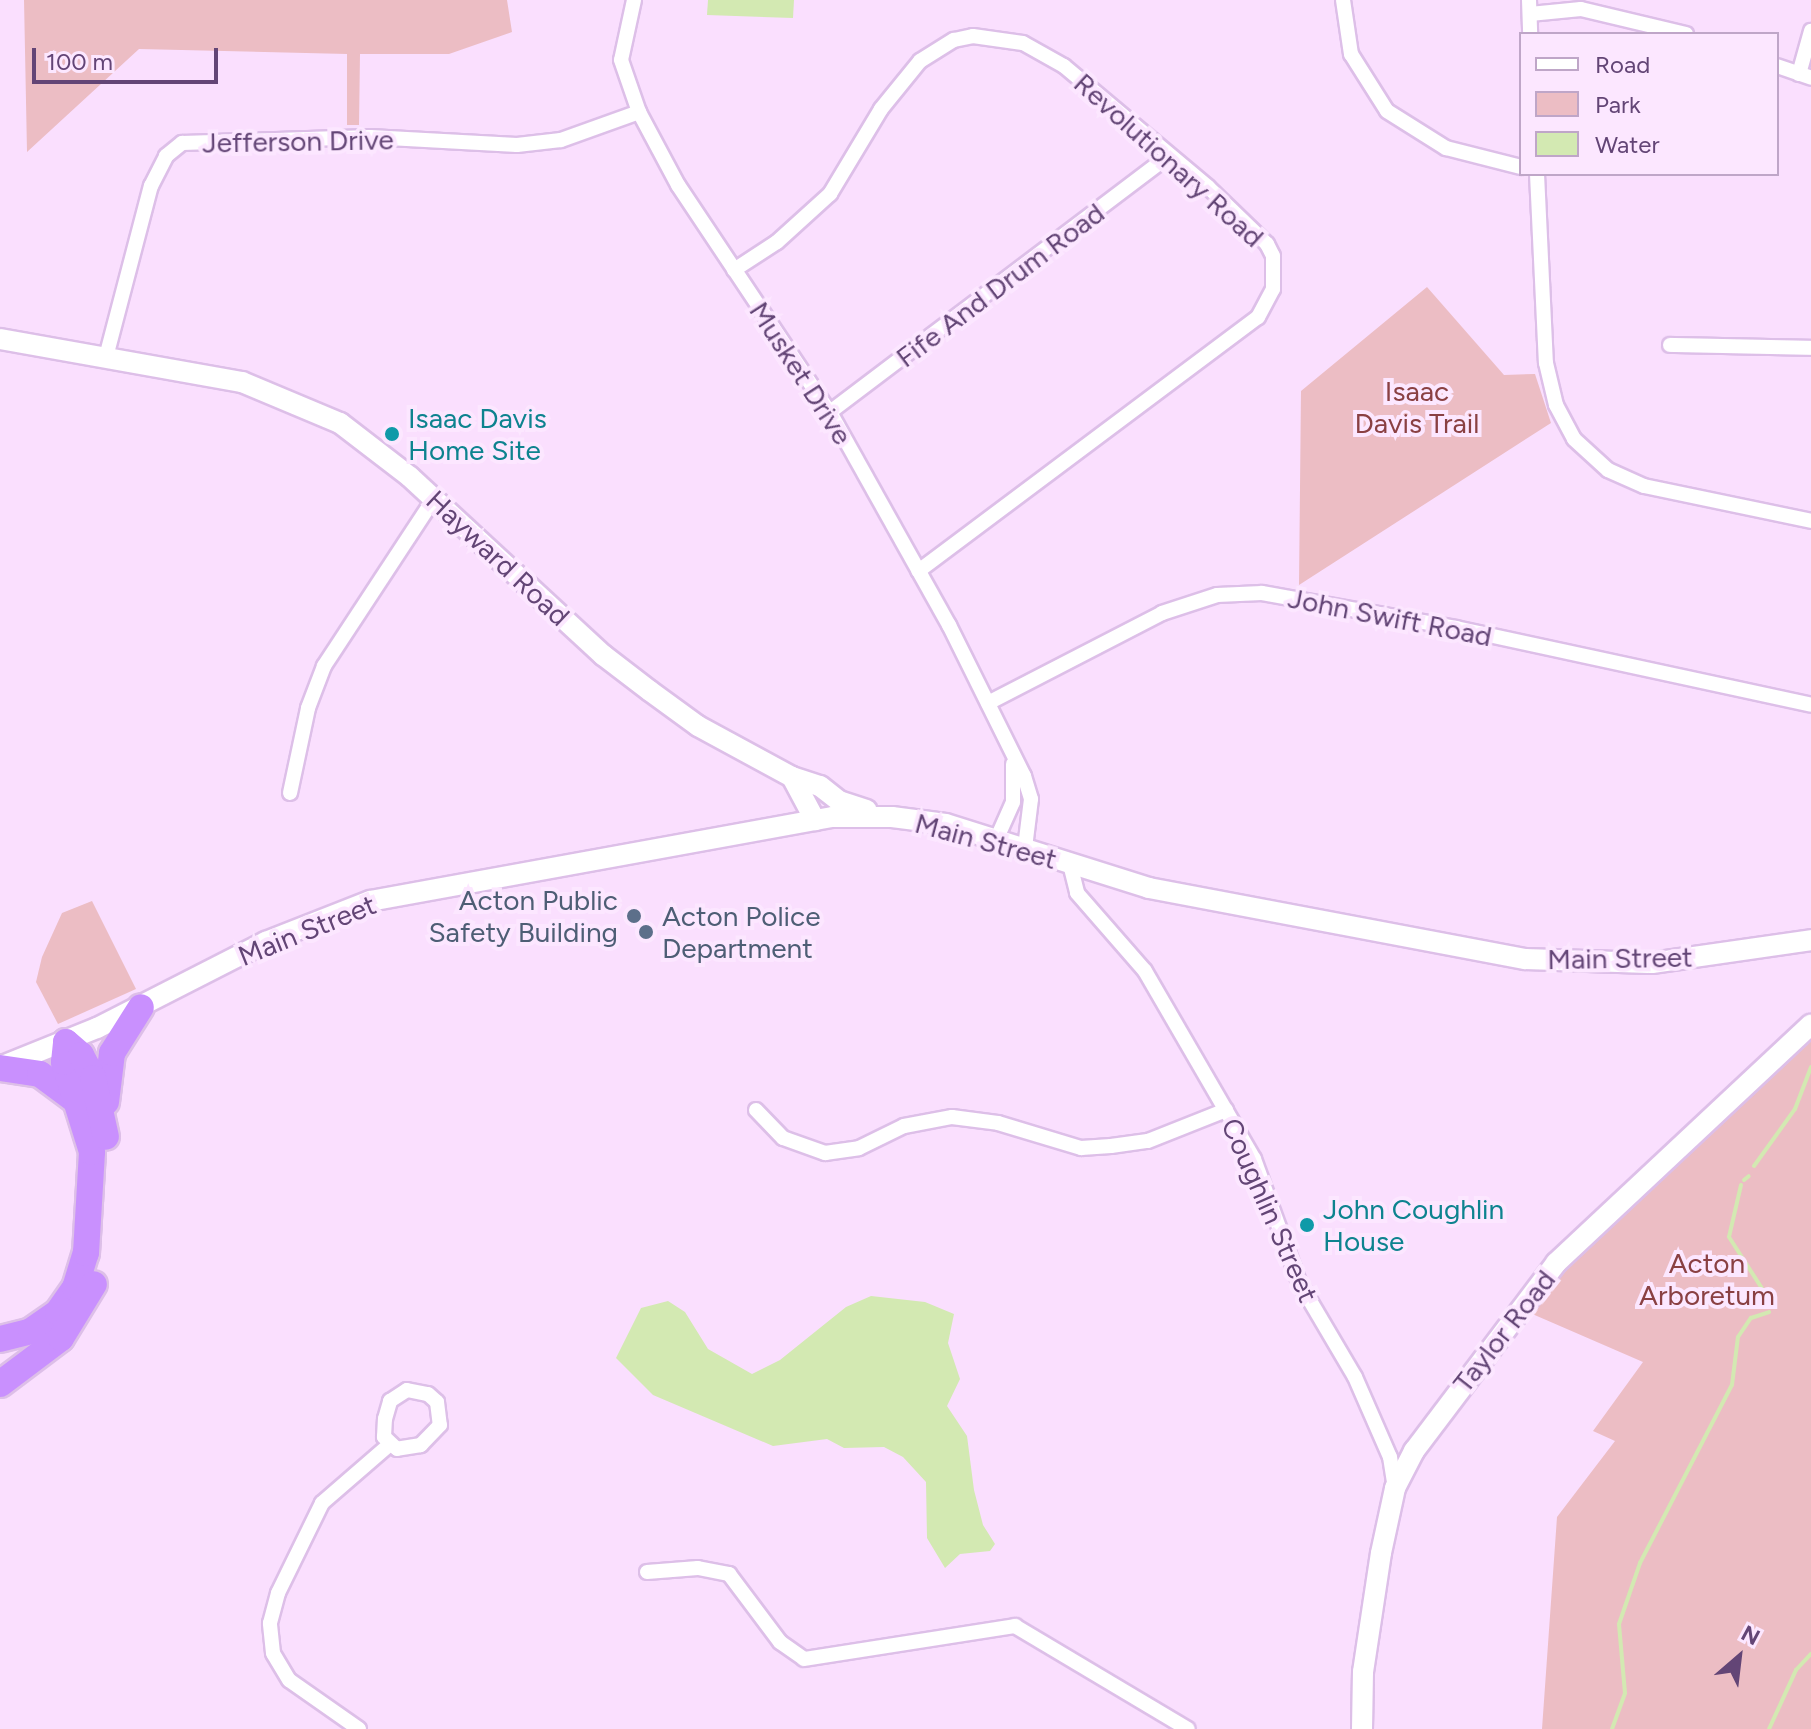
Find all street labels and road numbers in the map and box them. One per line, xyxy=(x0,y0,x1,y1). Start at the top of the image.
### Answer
street label: Revolutionary Road xyxy=(1067,66,1271,254)
street label: Jefferson Drive xyxy=(202,123,394,159)
street label: Fife And Drum Road xyxy=(889,196,1111,374)
street label: Musket Drive xyxy=(742,295,860,451)
street label: Hayward Road xyxy=(420,483,576,633)
street label: John Swift Road xyxy=(1285,581,1495,653)
street label: Main Street xyxy=(911,806,1061,876)
street label: Main Street xyxy=(233,887,381,973)
street label: Main Street xyxy=(1547,940,1693,976)
street label: Coughlin Street xyxy=(1214,1113,1326,1307)
street label: Taylor Road xyxy=(1446,1263,1562,1399)

